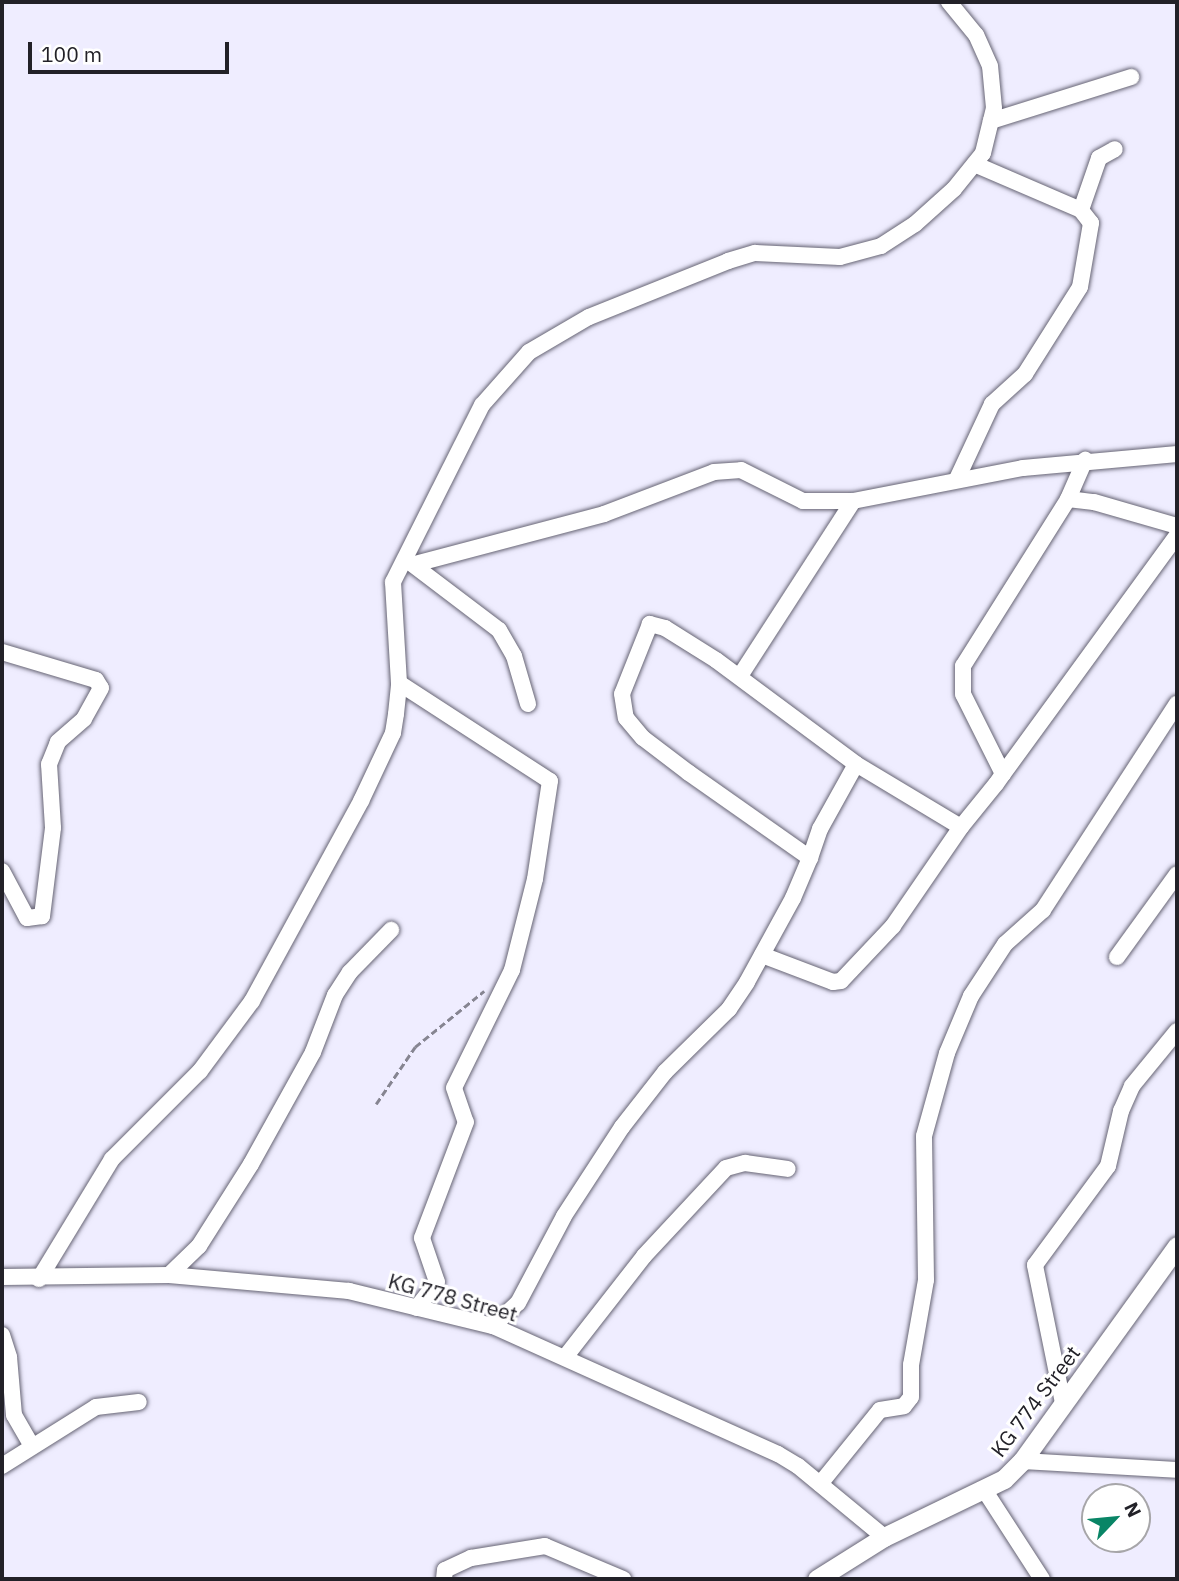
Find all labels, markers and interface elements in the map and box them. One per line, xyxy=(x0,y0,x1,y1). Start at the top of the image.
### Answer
scale bar xyxy=(32,28,233,72)
text: 100 m xyxy=(41,40,102,68)
street label: KG 778 Street xyxy=(386,1268,520,1326)
street label: KG 774 Street xyxy=(985,1340,1085,1462)
north arrow xyxy=(1081,1483,1151,1553)
text: N xyxy=(1119,1498,1147,1521)

